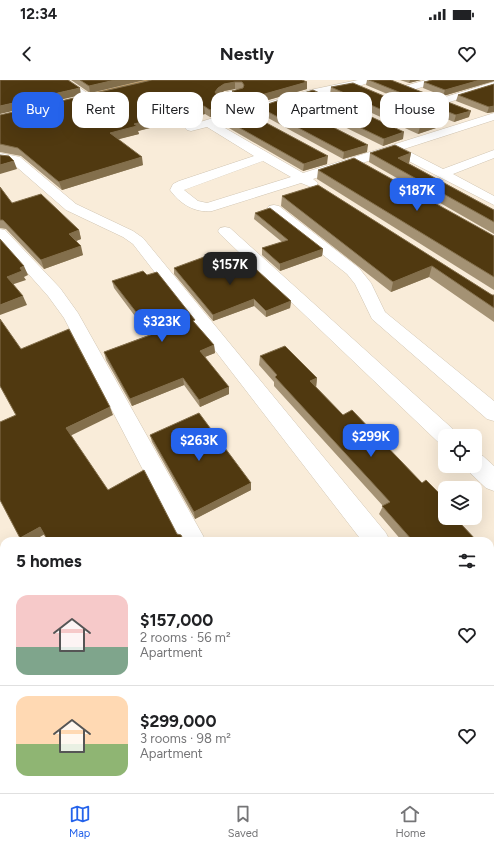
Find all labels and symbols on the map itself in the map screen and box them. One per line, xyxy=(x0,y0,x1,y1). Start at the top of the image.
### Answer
pin: $187K xyxy=(389,178,445,212)
pin: $157K xyxy=(202,252,258,286)
pin: $323K xyxy=(134,309,190,343)
pin: $299K xyxy=(343,424,399,458)
pin: $263K xyxy=(171,428,227,462)

